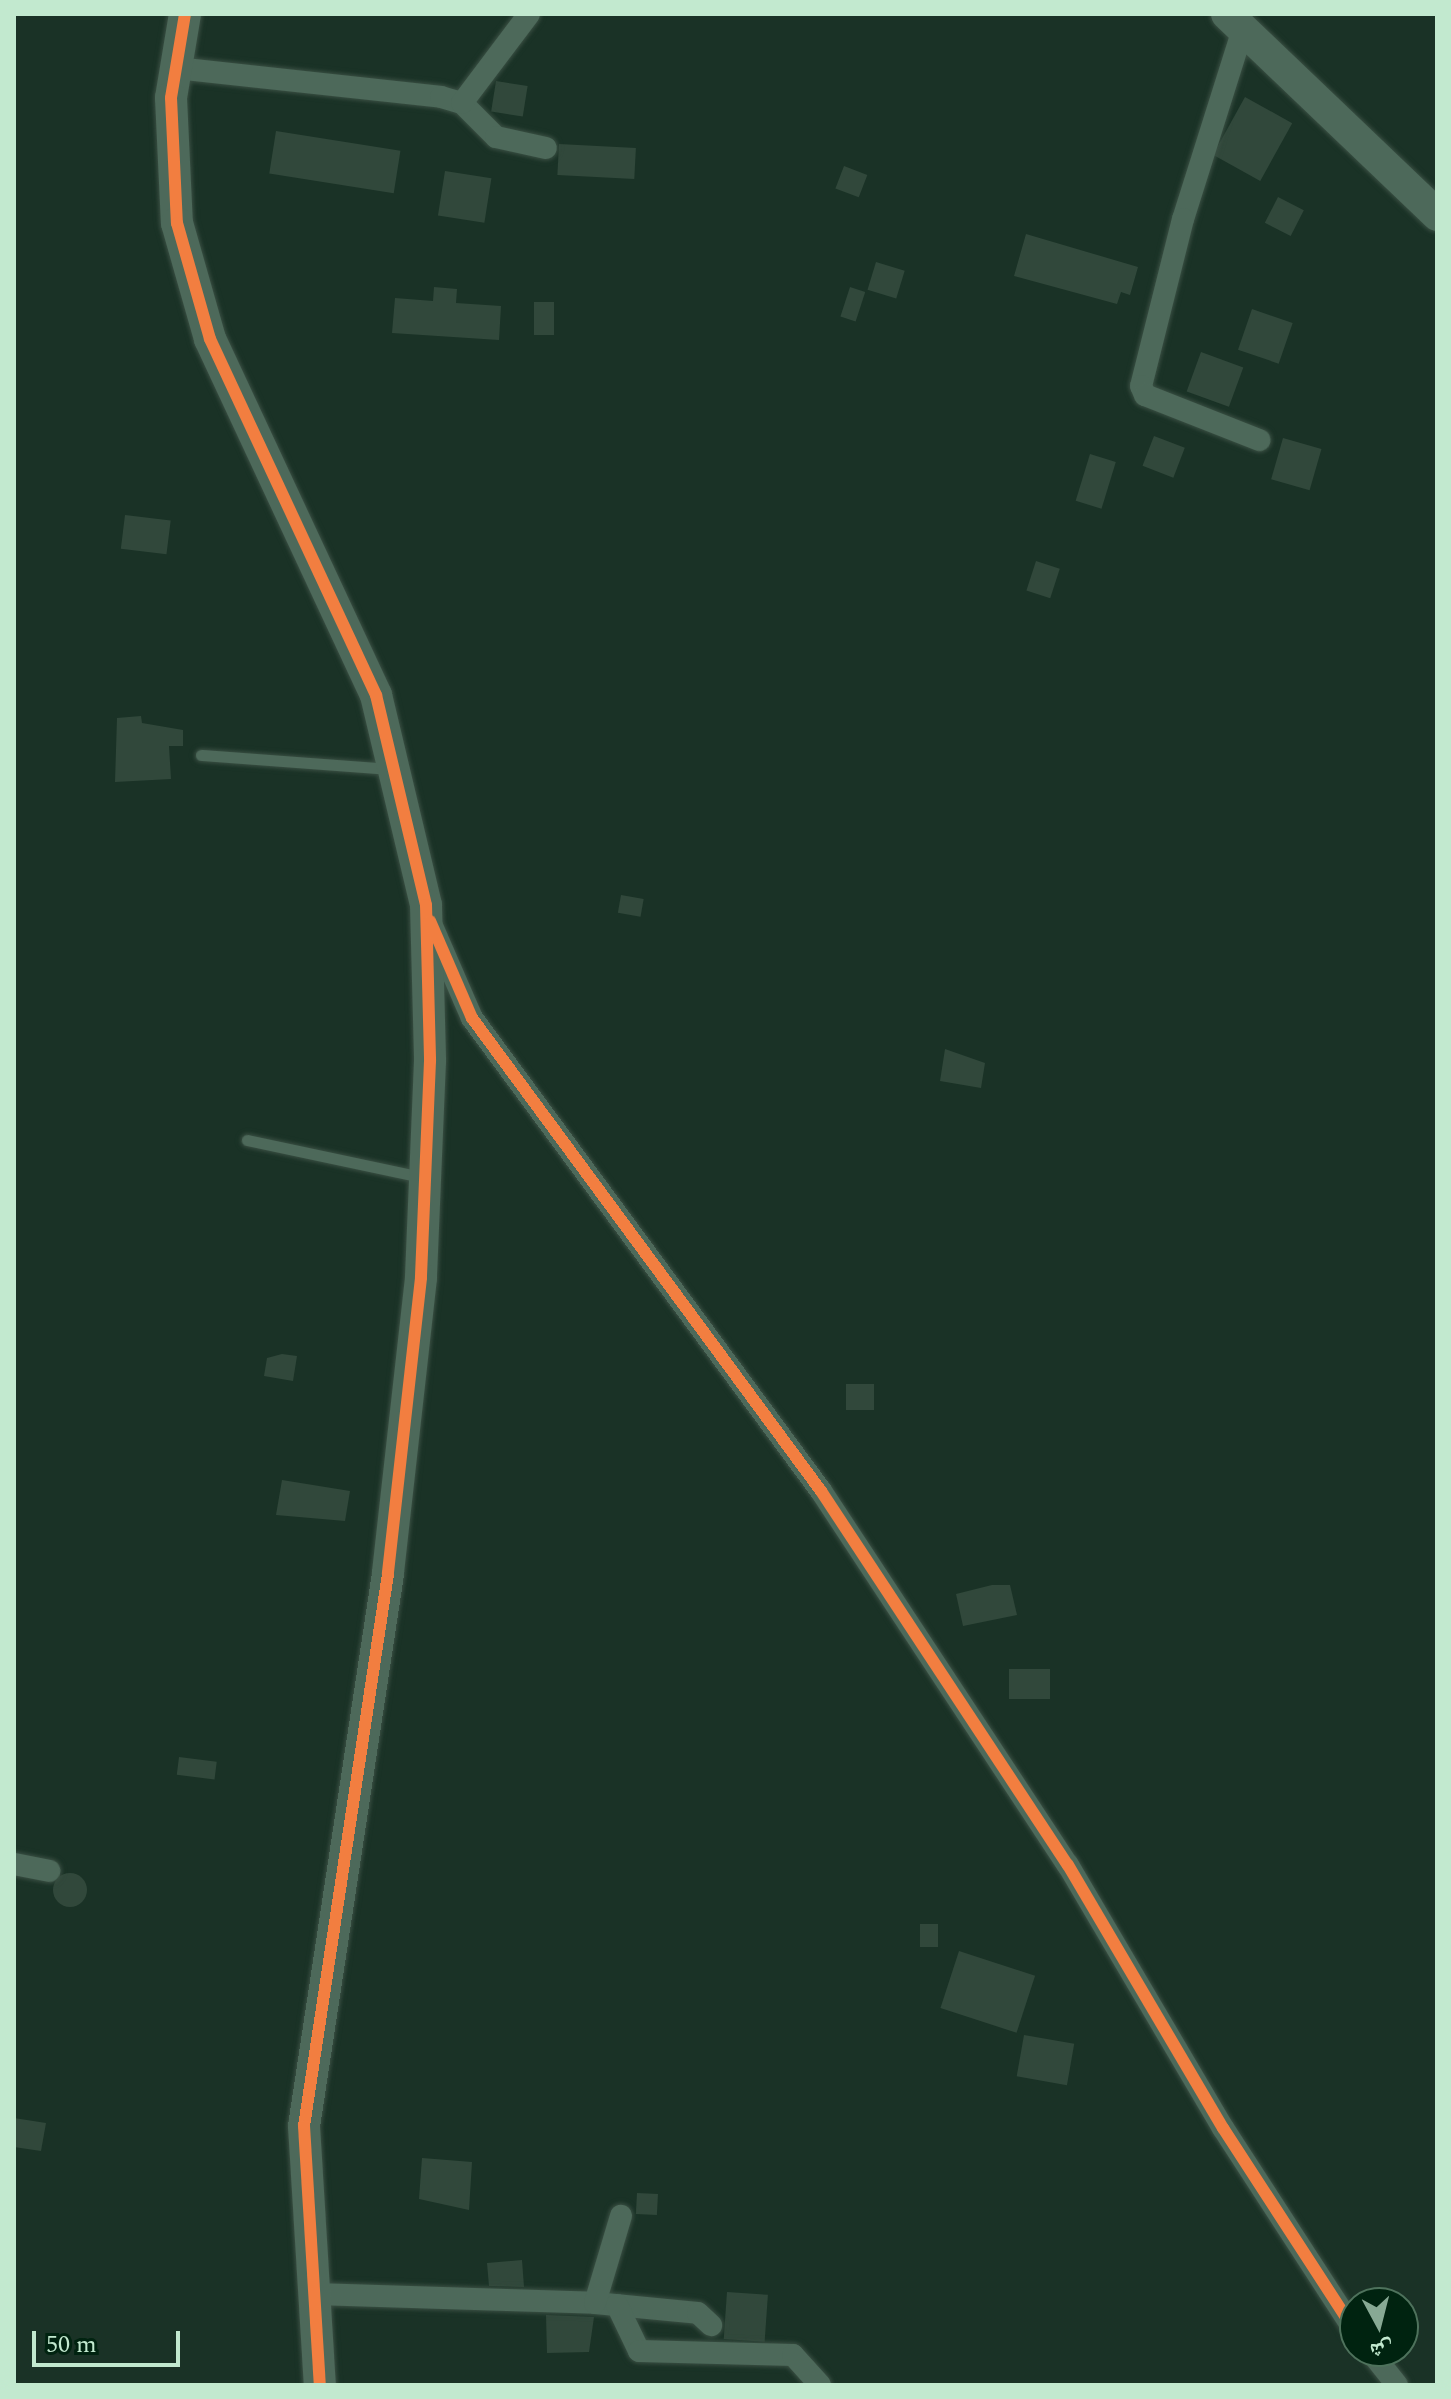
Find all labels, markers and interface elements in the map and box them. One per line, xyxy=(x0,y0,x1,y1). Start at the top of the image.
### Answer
north arrow xyxy=(1339,2287,1419,2367)
scale bar xyxy=(36,2315,184,2365)
text: 50 m xyxy=(46,2327,97,2363)
text: ش xyxy=(1368,2332,1395,2367)

